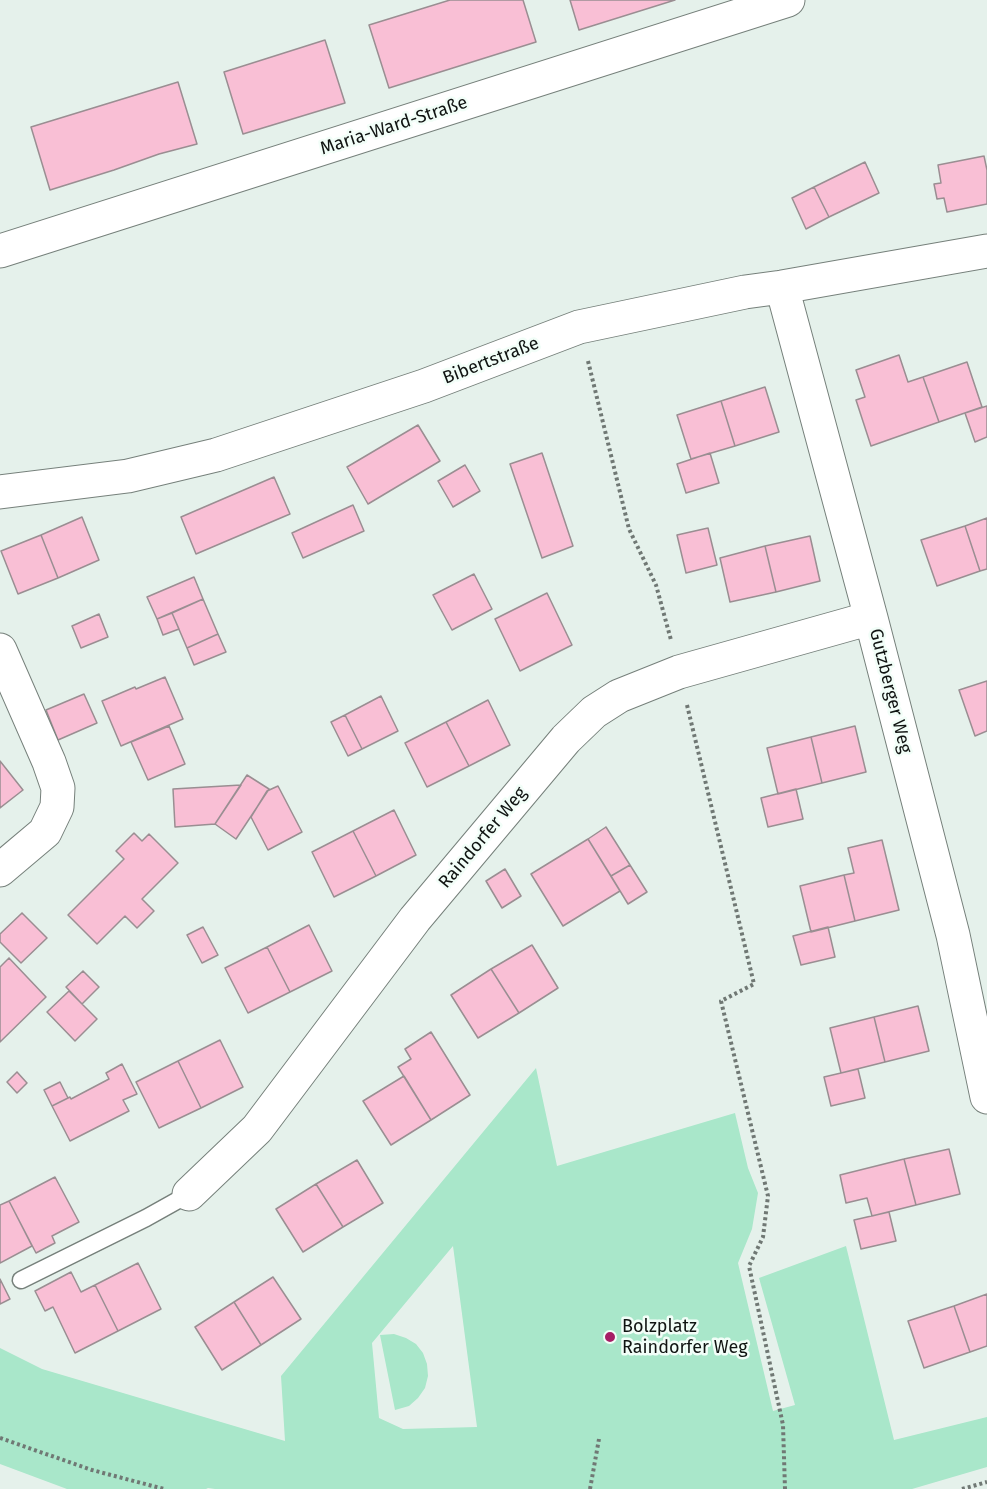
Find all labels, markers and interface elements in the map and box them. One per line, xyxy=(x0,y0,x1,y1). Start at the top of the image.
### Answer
street label: Maria-Ward-Straße xyxy=(318,92,470,160)
street label: Bibertstraße xyxy=(440,333,542,389)
street label: Gutzberger Weg xyxy=(864,626,916,756)
street label: Raindorfer Weg xyxy=(434,783,532,893)
place label: Bolzplatz Raindorfer Weg xyxy=(622,1316,748,1358)
marker: Bolzplatz Raindorfer Weg xyxy=(603,1330,617,1344)

